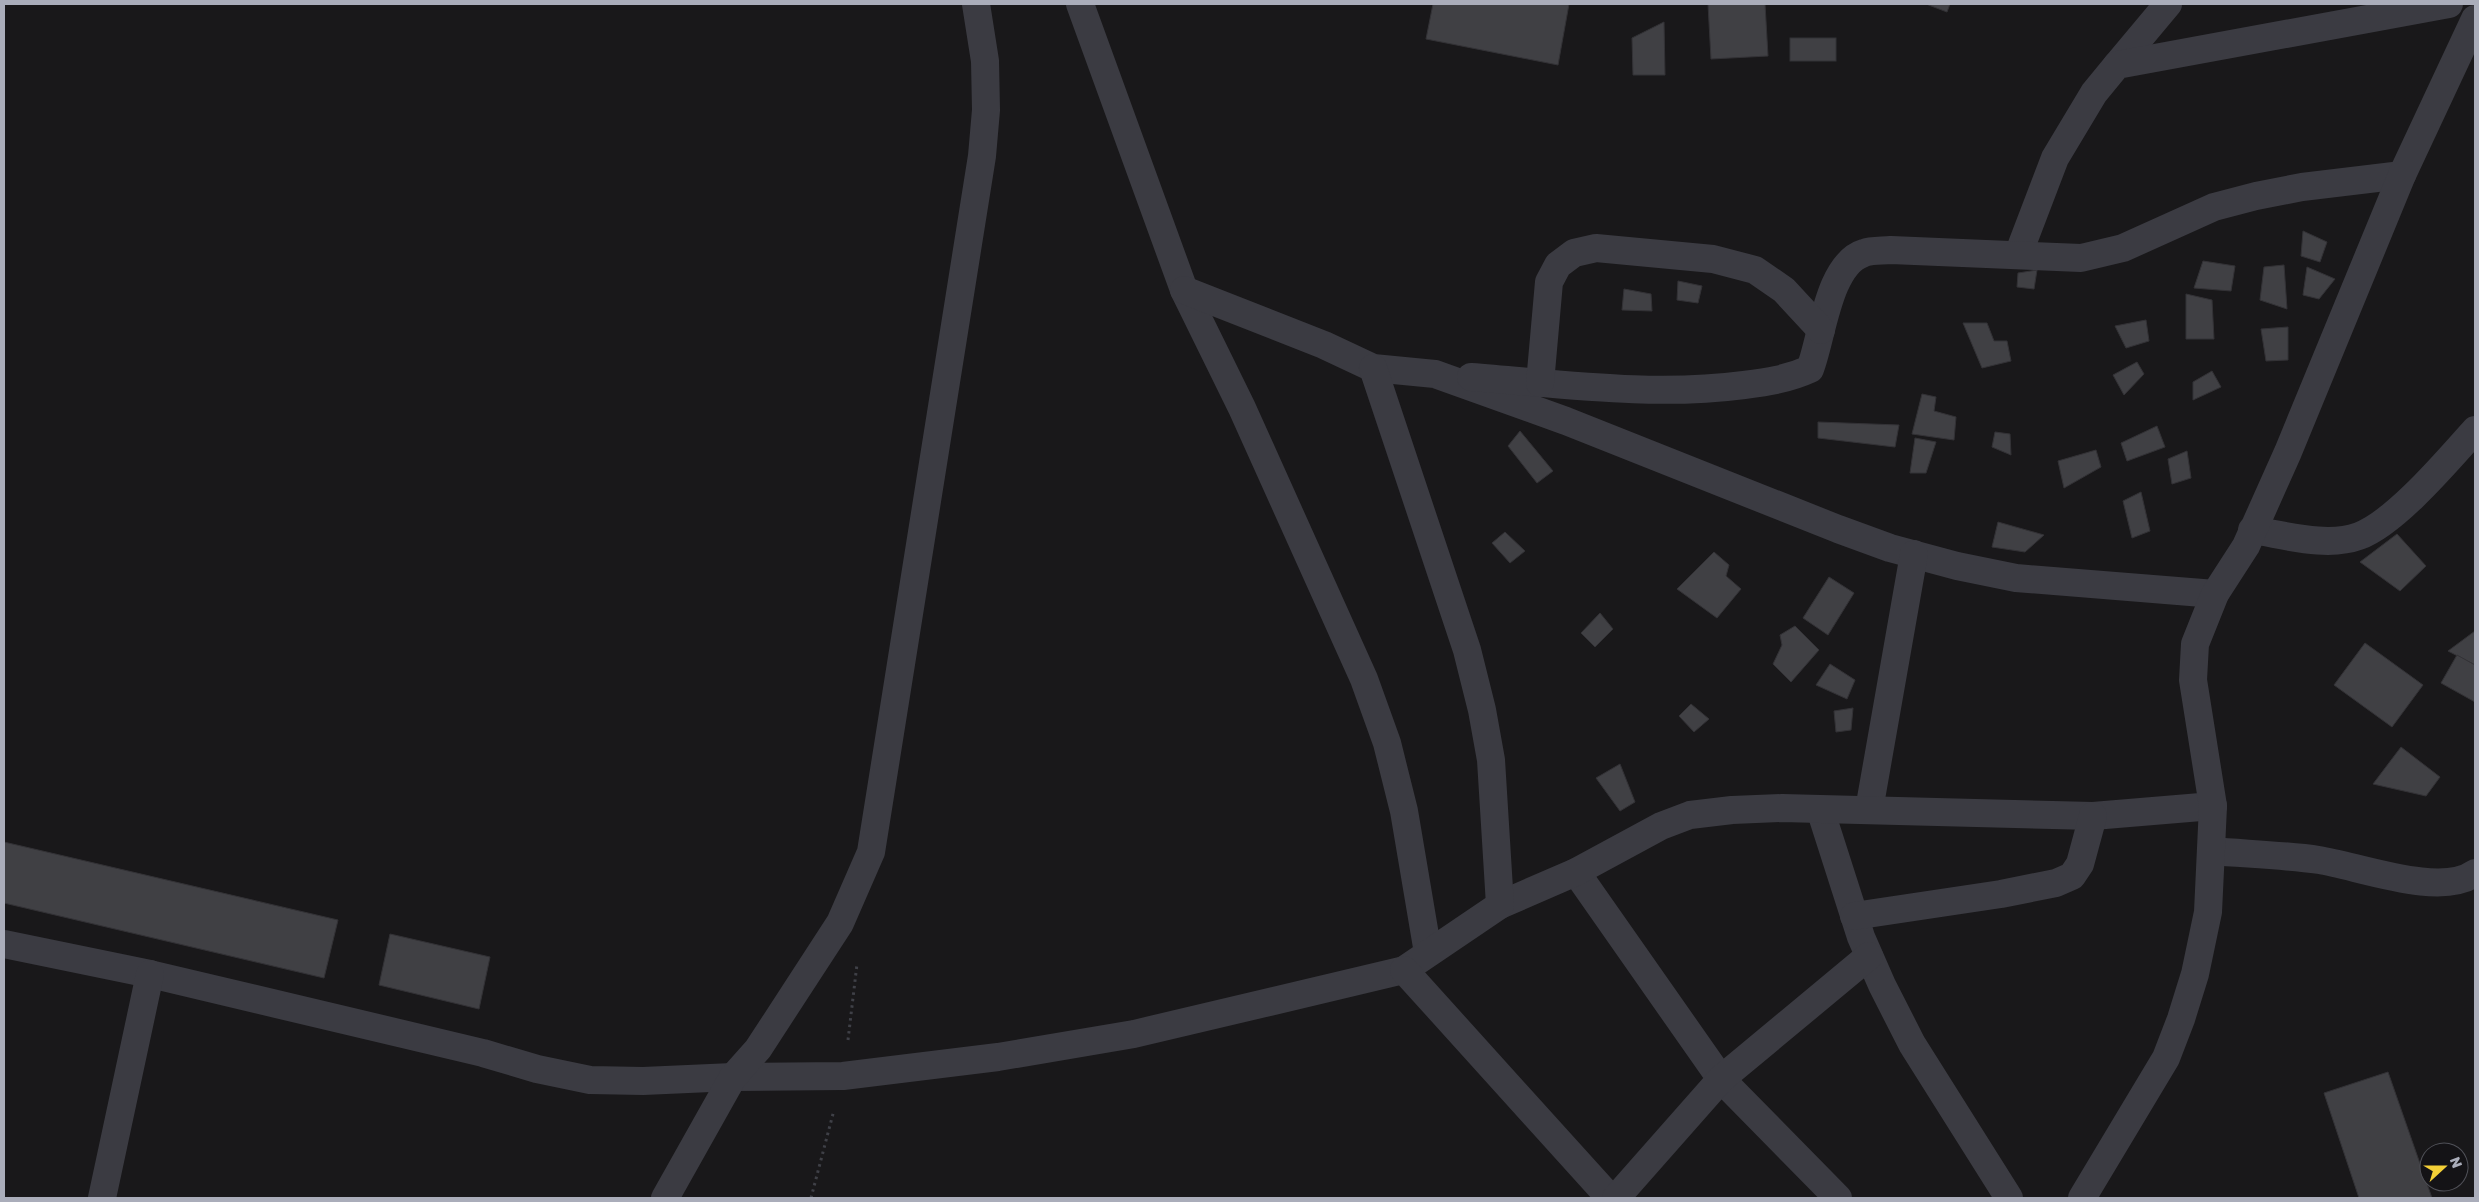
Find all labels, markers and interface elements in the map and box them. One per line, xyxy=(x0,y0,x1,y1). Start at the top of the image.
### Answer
north arrow xyxy=(2419,1142,2469,1192)
text: N xyxy=(2447,1154,2466,1170)

